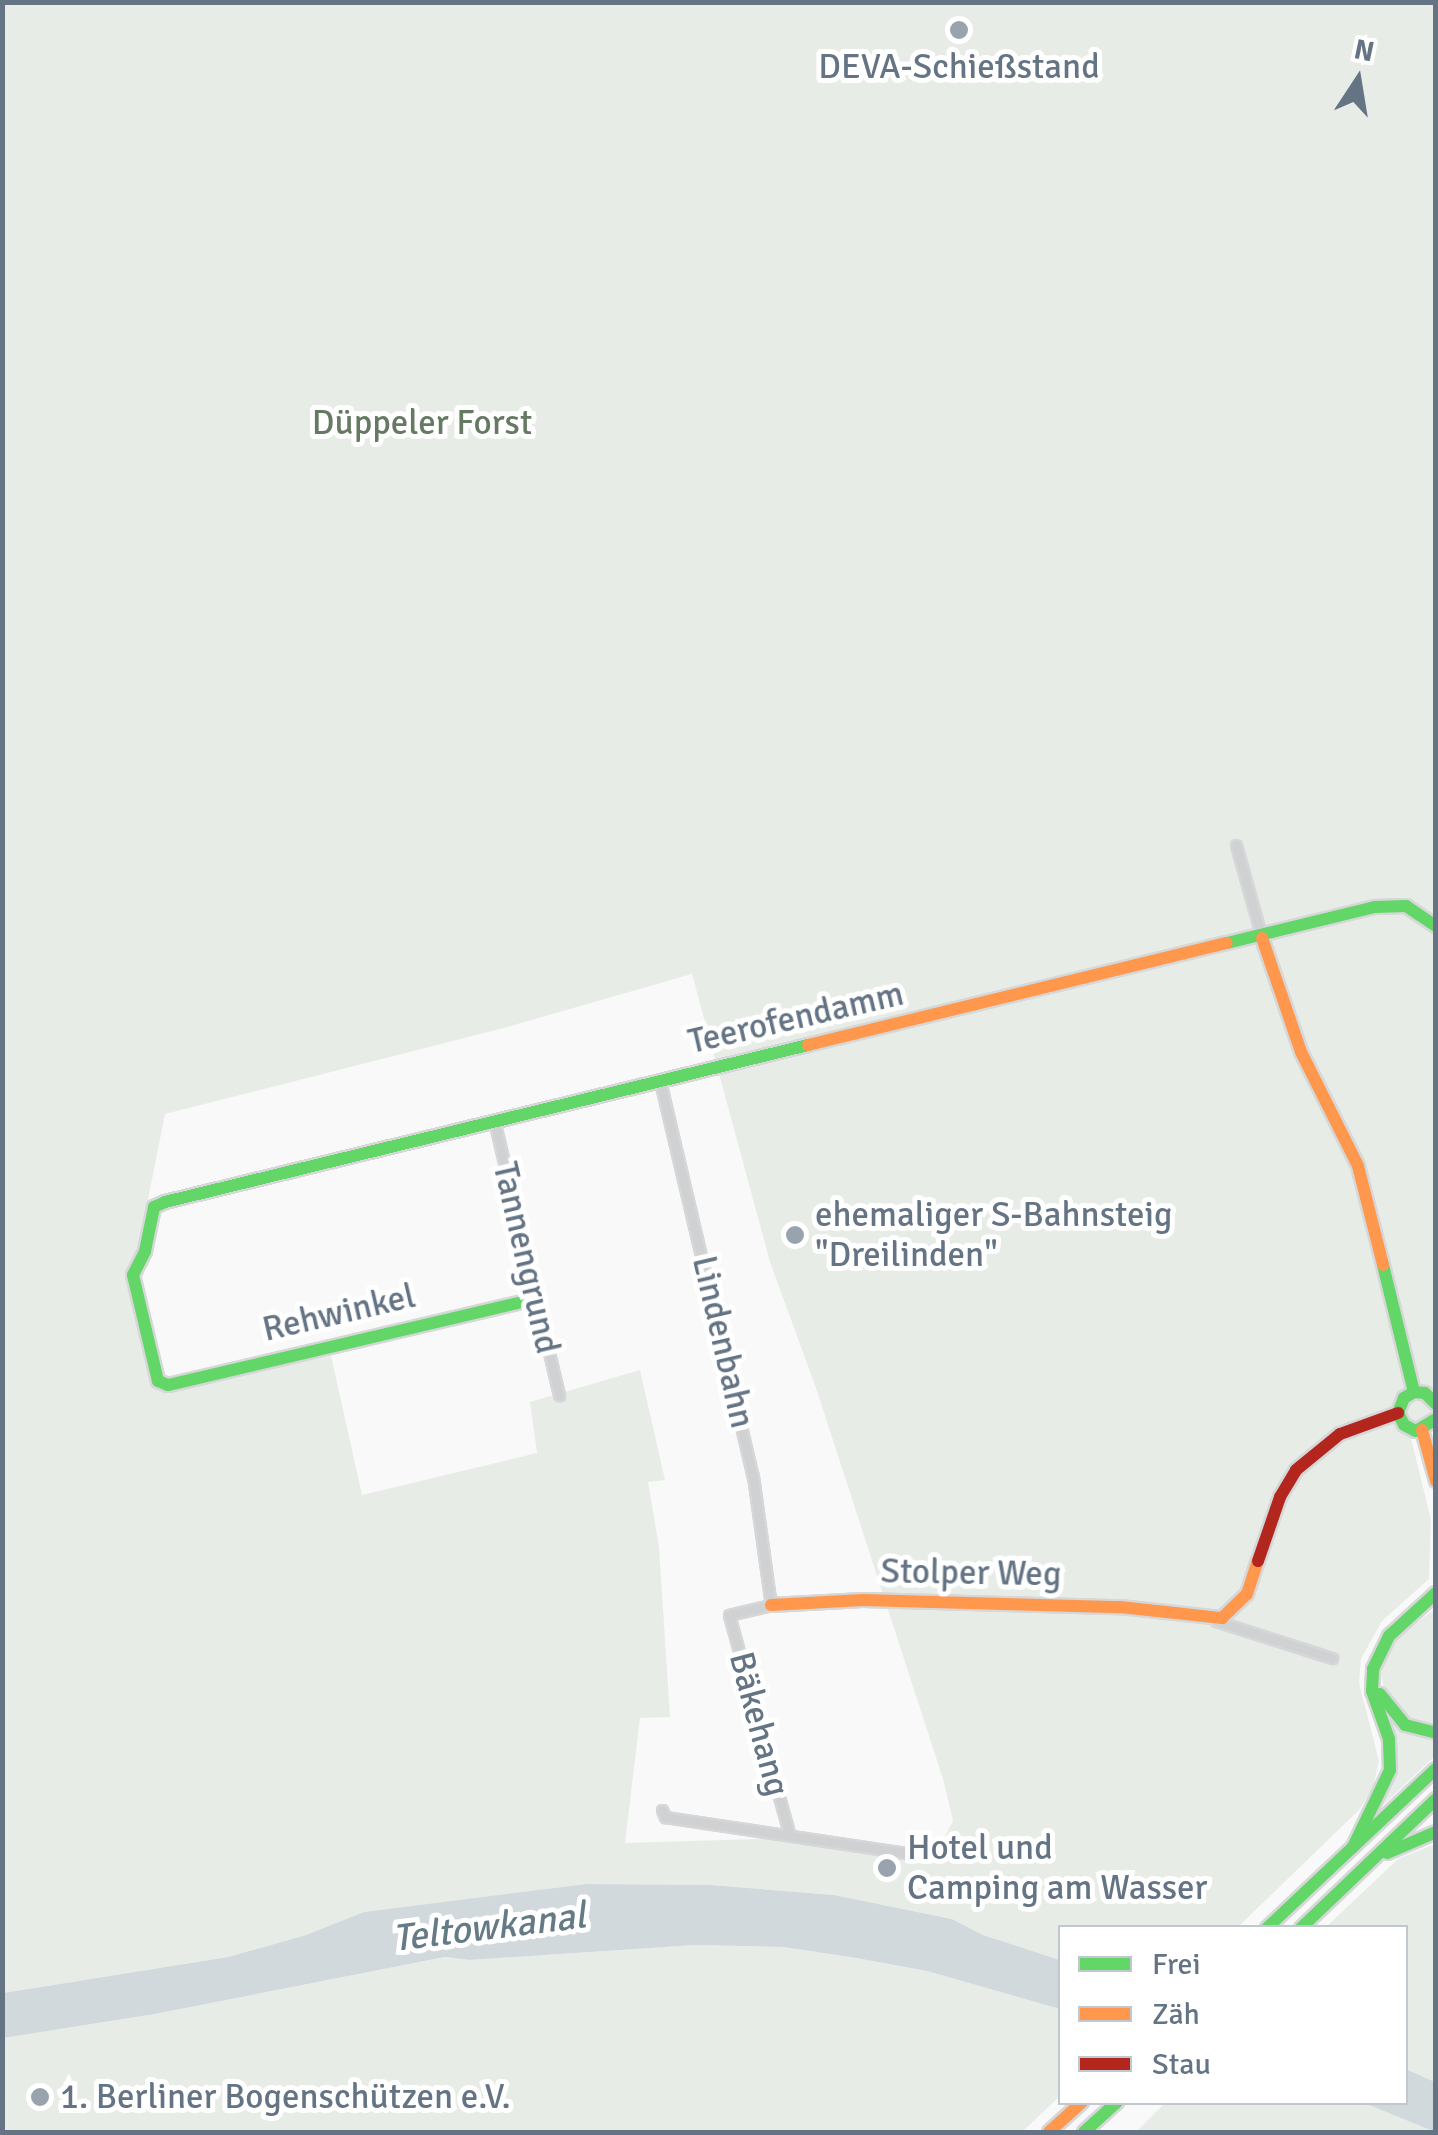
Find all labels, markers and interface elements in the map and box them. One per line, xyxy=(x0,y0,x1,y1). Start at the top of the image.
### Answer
marker: DEVA-Schießstand xyxy=(948,19,970,41)
north arrow xyxy=(1308,30,1408,130)
text: N xyxy=(1351,32,1377,69)
place label: DEVA-Schießstand xyxy=(818,46,1100,88)
park label: Düppeler Forst xyxy=(312,402,532,444)
street label: Teerofendamm xyxy=(684,973,908,1063)
street label: Tannengrund xyxy=(484,1158,568,1358)
place label: ehemaliger S-Bahnsteig "Dreilinden" xyxy=(815,1194,1172,1276)
marker: ehemaliger S-Bahnsteig "Dreilinden" xyxy=(784,1224,806,1246)
street label: Lindenbahn xyxy=(683,1252,763,1432)
street label: Rehwinkel xyxy=(258,1275,420,1351)
street label: Stolper Weg xyxy=(880,1550,1062,1596)
street label: Bäkehang xyxy=(720,1647,798,1801)
place label: Hotel und Camping am Wasser xyxy=(907,1827,1207,1909)
marker: Hotel und Camping am Wasser xyxy=(876,1857,898,1879)
water label: Teltowkanal xyxy=(390,1893,588,1961)
legend xyxy=(1058,1925,1408,2105)
text: Frei xyxy=(1152,1946,1201,1983)
text: Zäh xyxy=(1152,1996,1200,2033)
text: Stau xyxy=(1152,2046,1211,2083)
place label: 1. Berliner Bogenschützen e.V. xyxy=(60,2076,511,2118)
marker: 1. Berliner Bogenschützen e.V. xyxy=(29,2086,51,2108)

